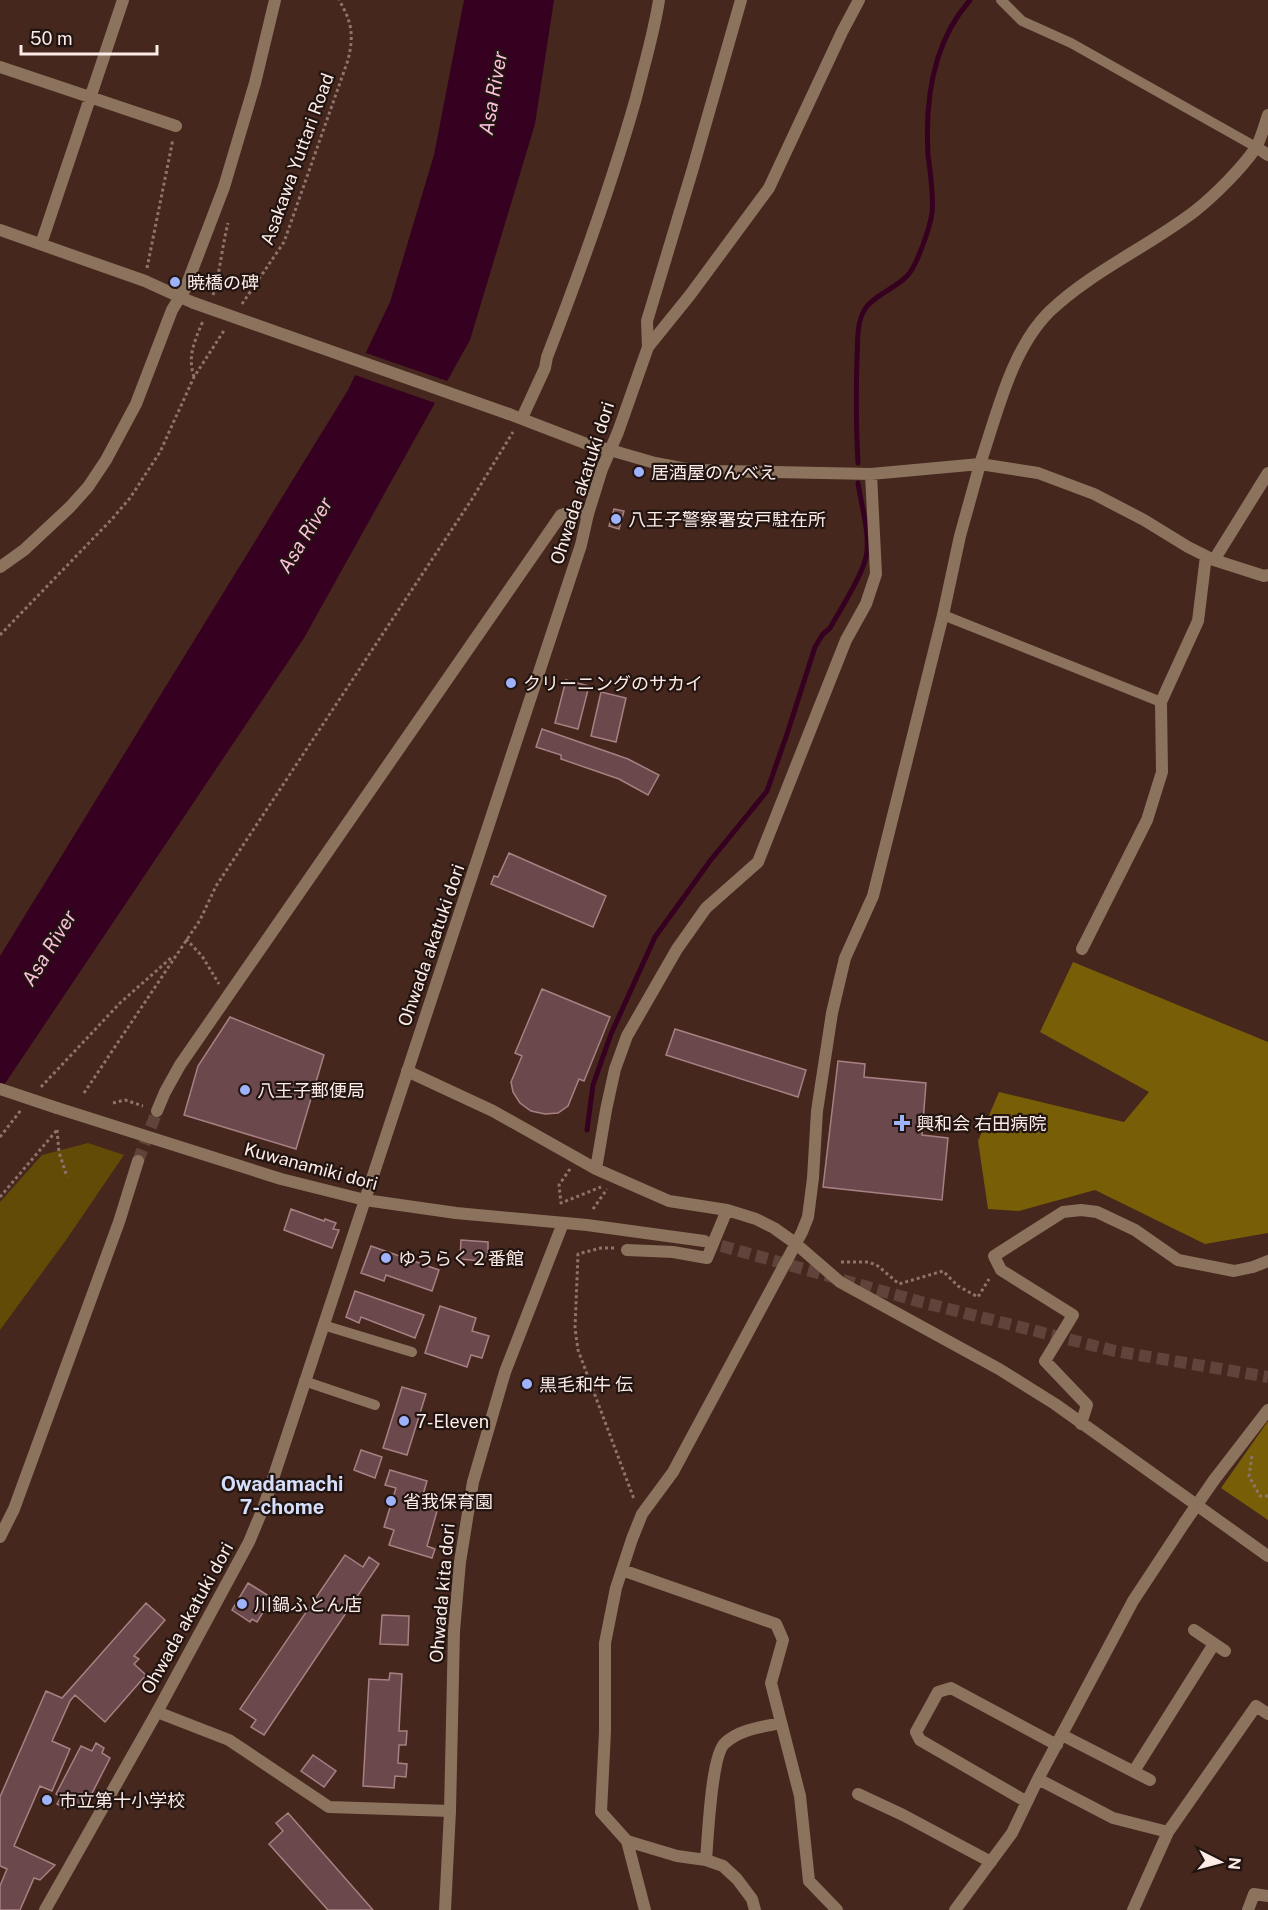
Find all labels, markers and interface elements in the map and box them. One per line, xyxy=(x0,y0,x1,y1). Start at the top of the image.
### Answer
scale bar xyxy=(21,18,158,56)
text: 50 m xyxy=(30,28,73,49)
water label: Asa River xyxy=(474,49,512,137)
street label: Asakawa Yuttari Road xyxy=(256,70,338,248)
place label: 暁橋の碑 xyxy=(187,272,259,293)
marker: 暁橋の碑 xyxy=(168,275,182,289)
street label: Ohwada akatuki dori xyxy=(546,399,618,567)
place label: 居酒屋のんべえ xyxy=(651,462,777,483)
marker: 居酒屋のんべえ xyxy=(632,465,646,479)
water label: Asa River xyxy=(272,493,338,577)
place label: 八王子警察署安戸駐在所 xyxy=(628,509,826,530)
marker: 八王子警察署安戸駐在所 xyxy=(609,512,623,526)
place label: クリーニングのサカイ xyxy=(523,673,703,694)
marker: クリーニングのサカイ xyxy=(504,676,518,690)
street label: Ohwada akatuki dori xyxy=(393,861,469,1029)
water label: Asa River xyxy=(16,906,82,990)
place label: 八王子郵便局 xyxy=(257,1080,365,1101)
marker: 八王子郵便局 xyxy=(238,1083,252,1097)
place label: 興和会 右田病院 xyxy=(916,1113,1046,1134)
marker: 興和会 右田病院 xyxy=(893,1114,911,1132)
street label: Kuwanamiki dori xyxy=(242,1138,380,1194)
place label: ゆうらく２番館 xyxy=(398,1248,524,1269)
marker: ゆうらく２番館 xyxy=(379,1251,393,1265)
place label: 黒毛和牛 伝 xyxy=(539,1374,633,1395)
marker: 黒毛和牛 伝 xyxy=(520,1377,534,1391)
place label: 7-Eleven xyxy=(416,1411,489,1432)
marker: 7-Eleven xyxy=(397,1414,411,1428)
district label: Owadamachi 7-chome xyxy=(221,1472,343,1519)
place label: 省我保育園 xyxy=(403,1491,493,1512)
marker: 省我保育園 xyxy=(384,1494,398,1508)
street label: Ohwada kita dori xyxy=(425,1522,459,1664)
street label: Ohwada akatuki dori xyxy=(137,1539,237,1697)
place label: 川鍋ふとん店 xyxy=(254,1594,362,1615)
marker: 川鍋ふとん店 xyxy=(235,1597,249,1611)
place label: 市立第十小学校 xyxy=(59,1790,185,1811)
marker: 市立第十小学校 xyxy=(40,1793,54,1807)
north arrow xyxy=(1190,1832,1250,1892)
text: N xyxy=(1224,1856,1245,1871)

